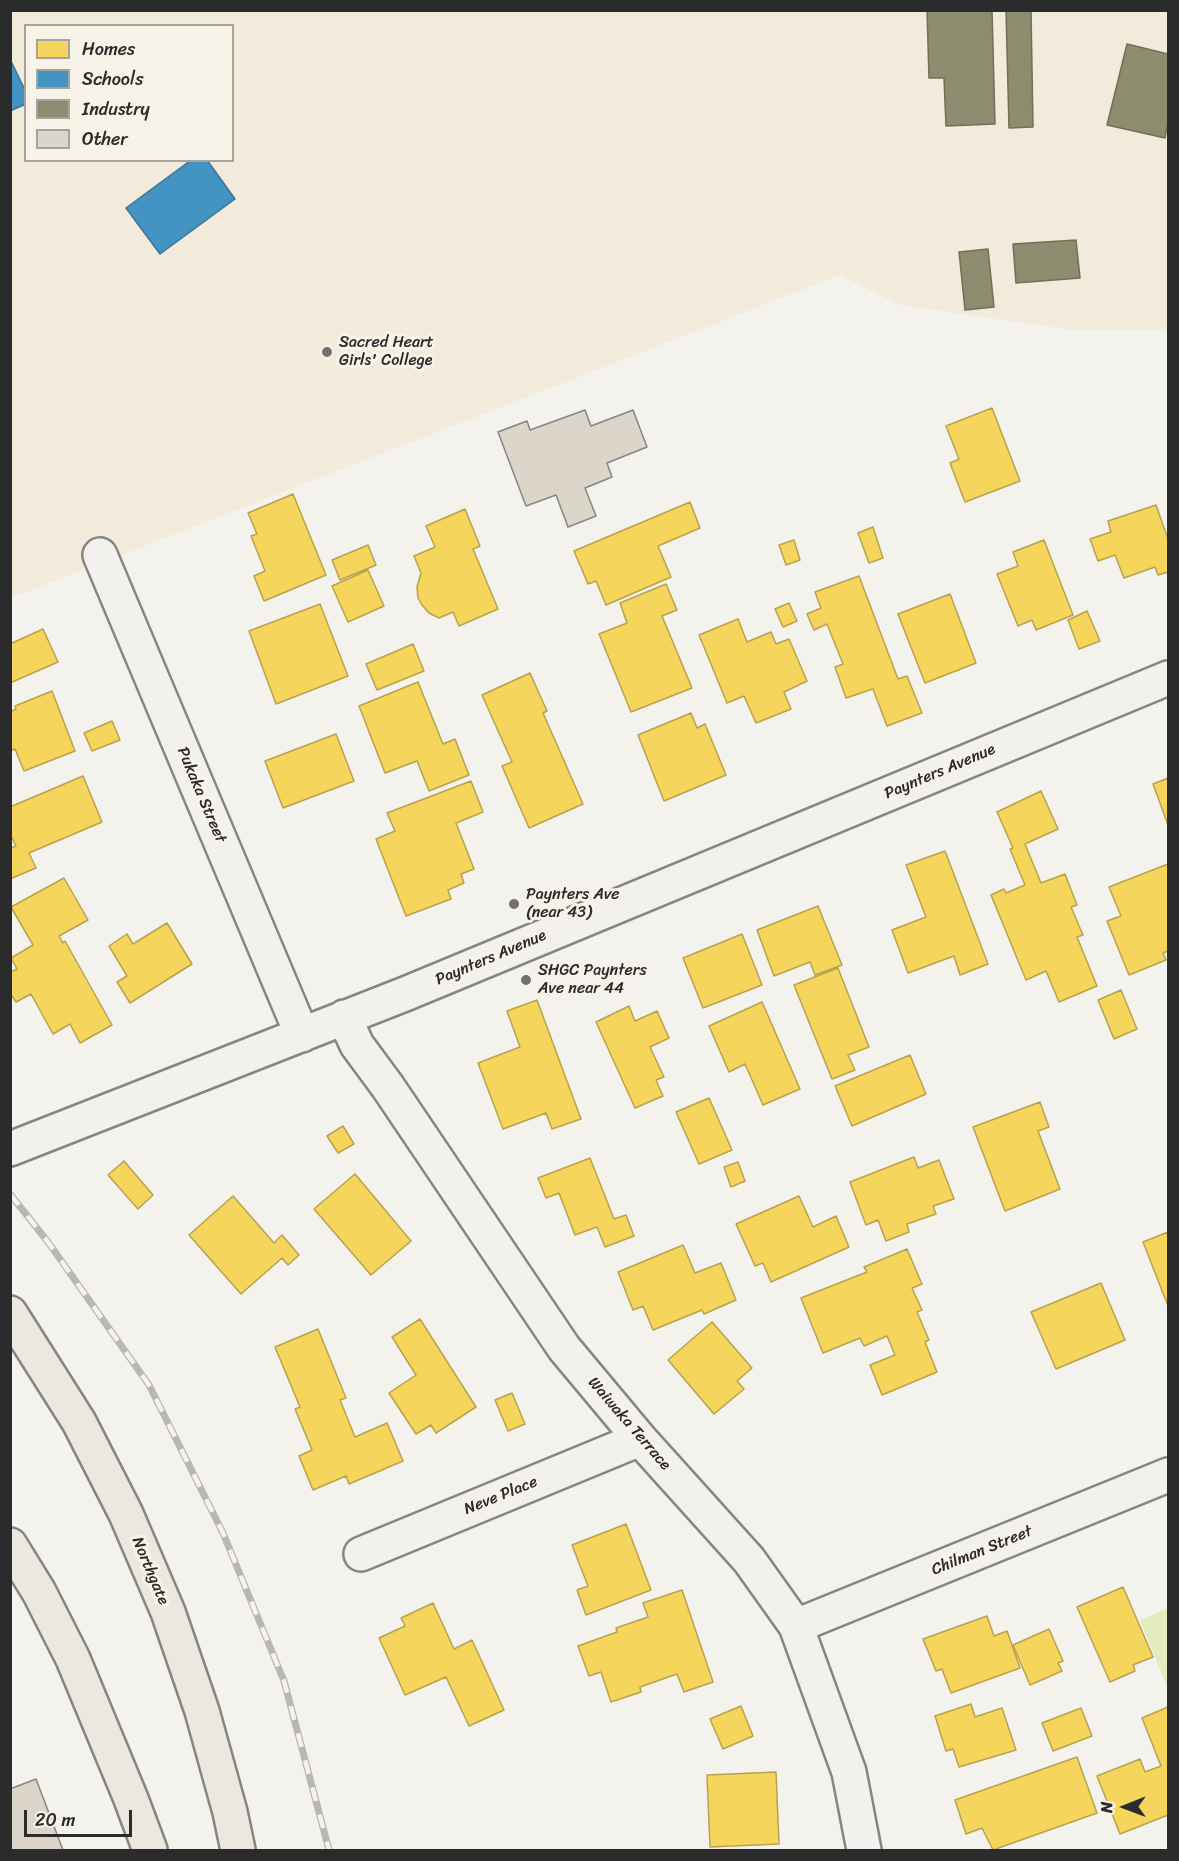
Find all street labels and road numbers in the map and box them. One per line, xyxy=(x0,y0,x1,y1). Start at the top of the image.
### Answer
street label: Paynters Avenue xyxy=(882,740,998,804)
street label: Pukaka Street xyxy=(172,744,230,846)
street label: Paynters Avenue xyxy=(433,926,549,990)
street label: Waiwaka Terrace xyxy=(583,1374,675,1474)
street label: Neve Place xyxy=(461,1473,541,1519)
street label: Chilman Street xyxy=(929,1522,1035,1580)
street label: Northgate xyxy=(127,1534,173,1608)

